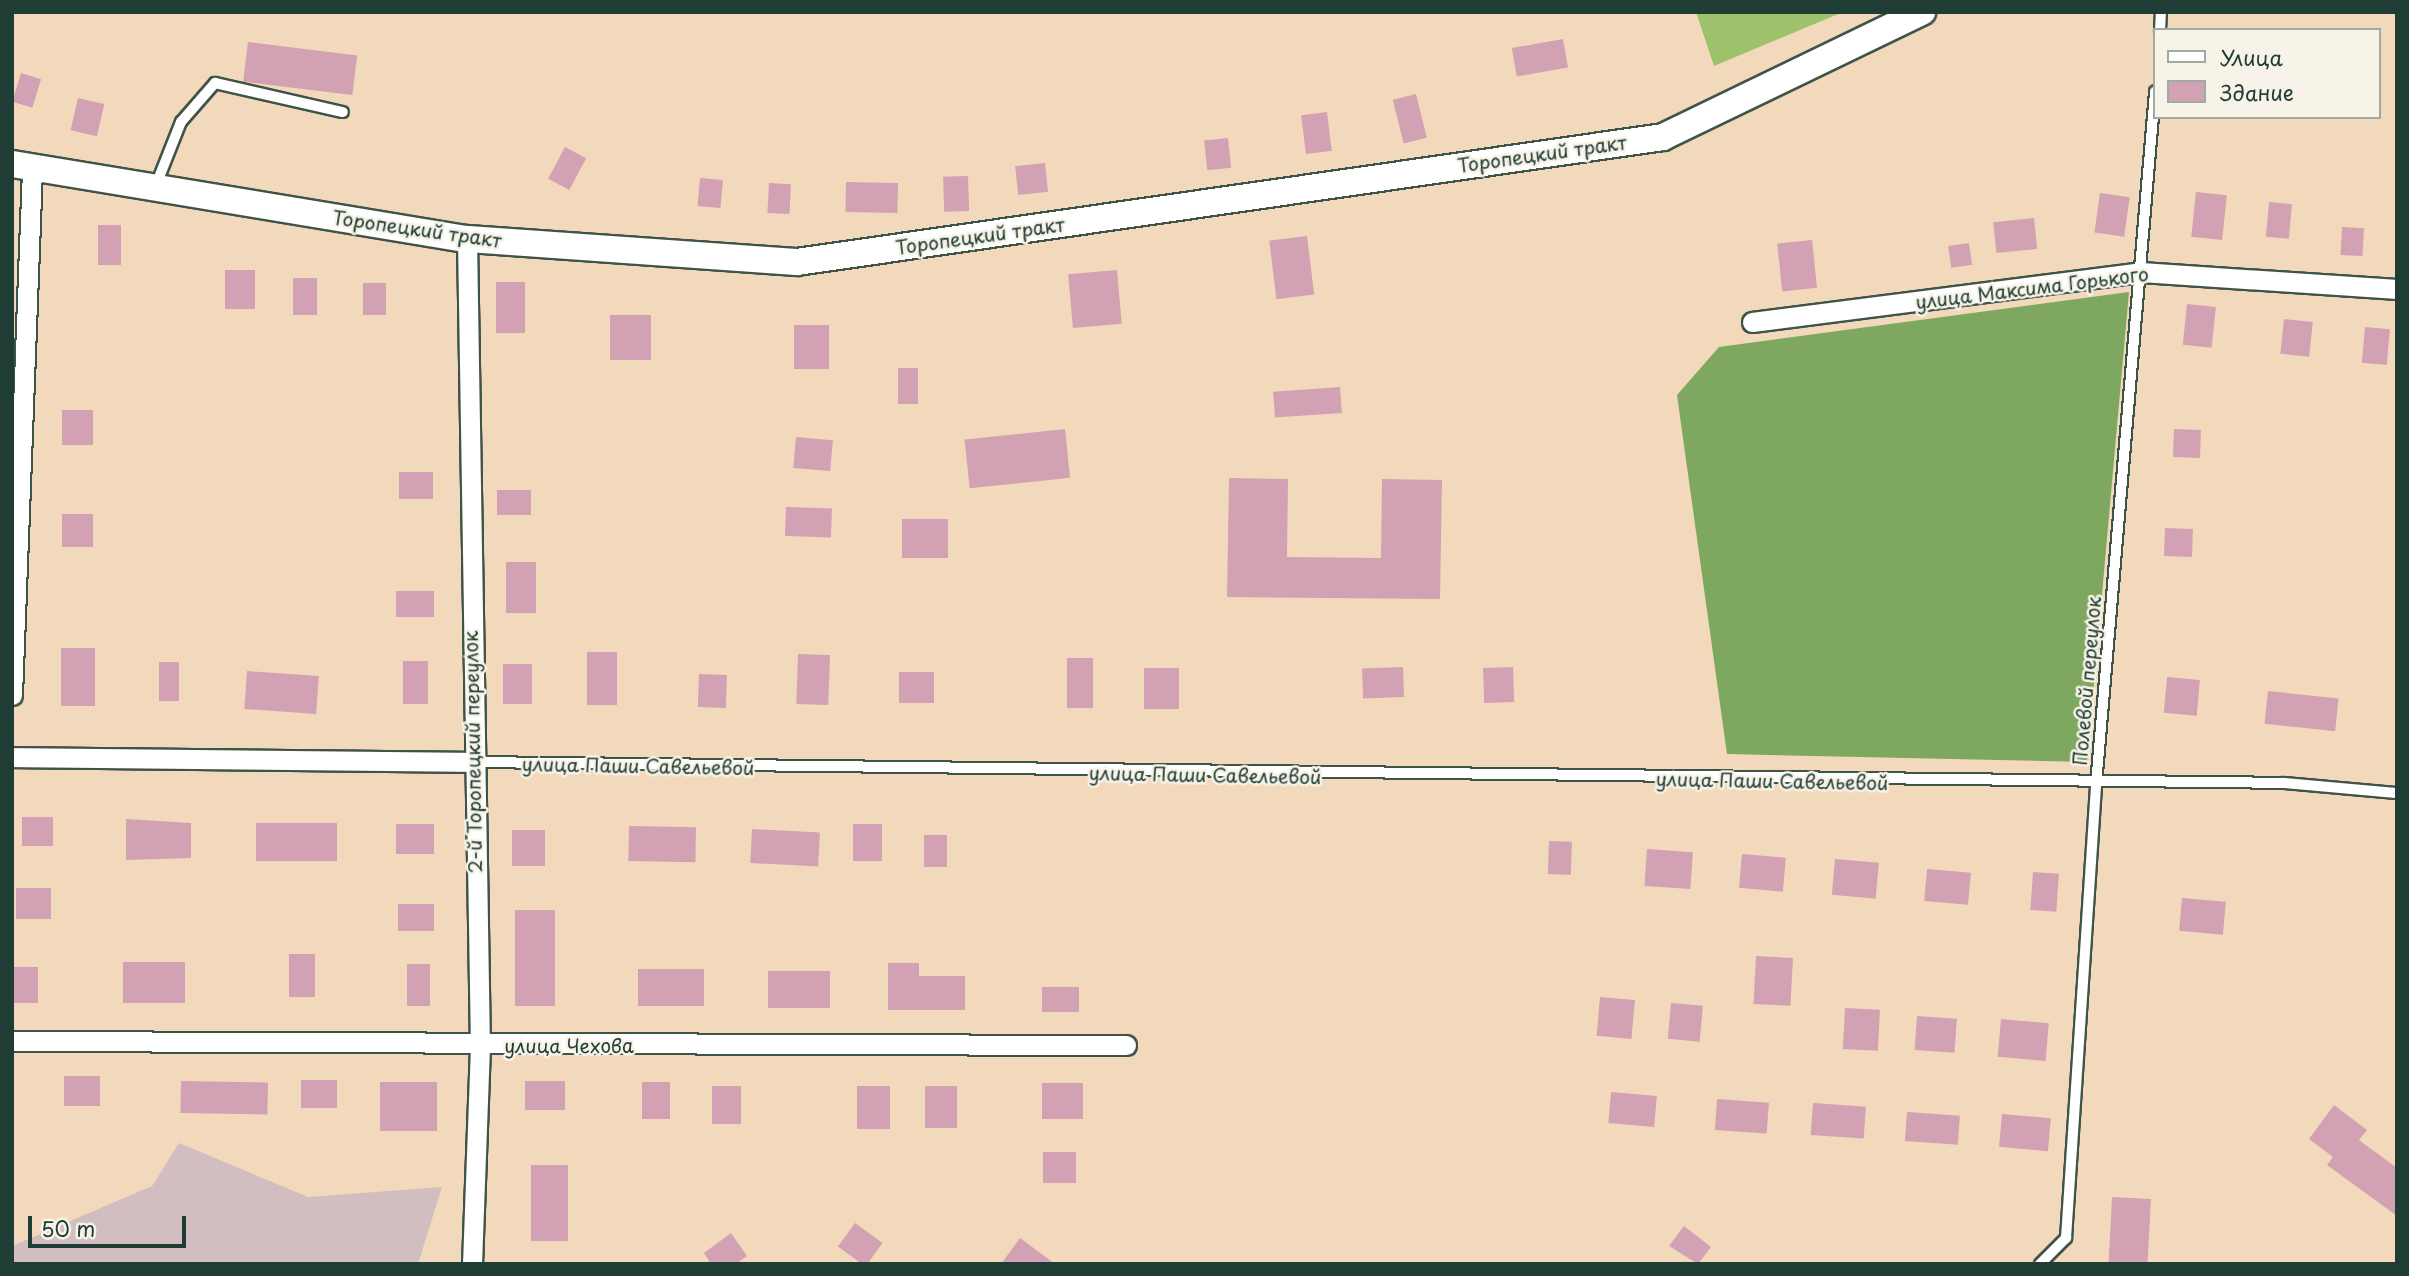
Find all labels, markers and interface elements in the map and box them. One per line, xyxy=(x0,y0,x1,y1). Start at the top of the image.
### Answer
legend xyxy=(2154,28,2381,119)
text: Улица xyxy=(2220,41,2283,73)
text: Здание xyxy=(2220,76,2294,108)
street label: Торопецкий тракт xyxy=(1456,131,1628,177)
street label: Торопецкий тракт xyxy=(331,206,503,252)
street label: Торопецкий тракт xyxy=(894,213,1066,259)
street label: улица Максима Горького xyxy=(1913,262,2151,314)
street label: Полевой переулок xyxy=(2068,595,2106,767)
street label: 2-й Торопецкий переулок xyxy=(459,630,487,874)
street label: улица Паши Савельевой xyxy=(522,753,754,779)
street label: улица Паши Савельевой xyxy=(1089,762,1321,788)
street label: улица Паши Савельевой xyxy=(1656,768,1888,794)
street label: улица Чехова xyxy=(504,1035,634,1057)
scale bar xyxy=(32,1202,189,1246)
text: 50 m xyxy=(41,1212,95,1244)

